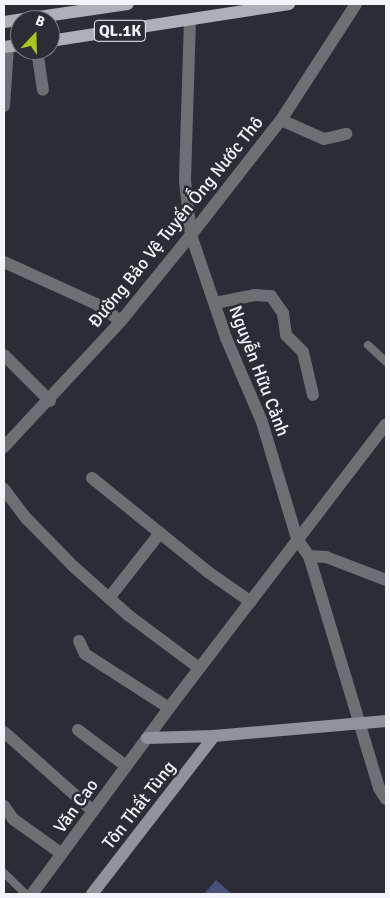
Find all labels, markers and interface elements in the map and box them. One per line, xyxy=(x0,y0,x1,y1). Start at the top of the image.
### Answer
north arrow xyxy=(10,10,60,60)
text: B xyxy=(33,12,47,31)
road number: QL.1K xyxy=(94,18,146,44)
street label: Đường Bảo Vệ Tuyến Ống Nước Thô xyxy=(84,112,268,332)
street label: Nguyễn Hữu Cảnh xyxy=(224,303,294,439)
street label: Tôn Thất Tùng xyxy=(98,757,180,853)
street label: Văn Cao xyxy=(49,775,103,837)

